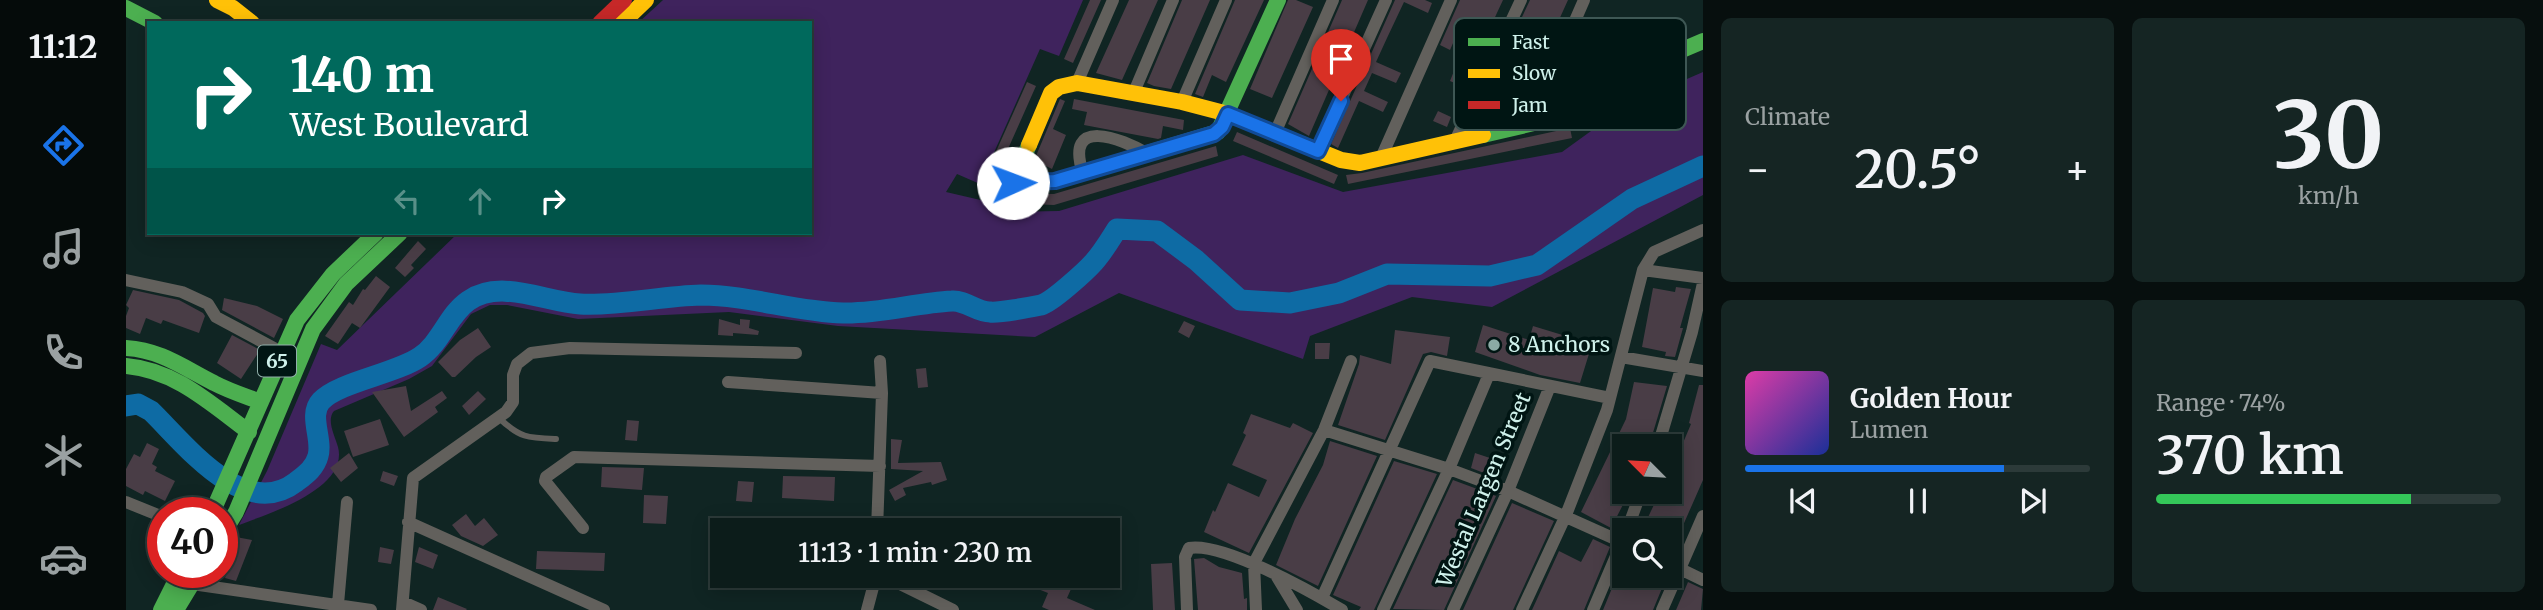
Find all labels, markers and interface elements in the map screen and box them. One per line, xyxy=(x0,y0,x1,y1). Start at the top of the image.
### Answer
legend xyxy=(1454,18,1686,130)
text: 11:12 xyxy=(29,27,97,67)
pin xyxy=(1311,29,1371,101)
text: Fast xyxy=(1512,30,1550,54)
icon: arrive xyxy=(1322,40,1360,78)
text: 140 m xyxy=(290,44,434,105)
icon: right xyxy=(175,49,266,140)
text: Slow xyxy=(1512,61,1557,85)
text: 30 xyxy=(2273,78,2384,193)
text: Jam xyxy=(1511,93,1548,117)
text: Climate xyxy=(1745,102,1830,131)
text: West Boulevard xyxy=(290,105,529,145)
icon: directions xyxy=(39,121,88,170)
text: 20.5° xyxy=(1854,137,1981,202)
position arrow xyxy=(976,146,1050,220)
text: − xyxy=(1745,146,1770,193)
text: + xyxy=(2065,146,2090,193)
text: km/h xyxy=(2298,181,2359,210)
icon: left xyxy=(388,182,426,220)
icon: ahead xyxy=(461,182,499,220)
icon: right xyxy=(534,182,572,220)
icon: music xyxy=(39,224,88,273)
icon: phone xyxy=(39,328,88,377)
place label: 8 Anchors xyxy=(1508,331,1610,358)
marker: 8 Anchors xyxy=(1486,337,1502,353)
road number: 65 xyxy=(258,346,296,376)
text: Golden Hour xyxy=(1850,382,2012,415)
street label: Westal Largen Street xyxy=(1430,388,1537,592)
text: Range · 74% xyxy=(2156,388,2286,417)
text: Lumen xyxy=(1850,415,1928,444)
text: 370 km xyxy=(2156,423,2344,488)
icon: climate xyxy=(39,431,88,480)
north arrow xyxy=(1612,434,1682,504)
map controls xyxy=(1612,434,1682,588)
icon: previous xyxy=(1784,482,1822,520)
icon: pause xyxy=(1899,482,1937,520)
icon: next xyxy=(2014,482,2052,520)
speed limit sign: 40 xyxy=(147,497,238,588)
button: search xyxy=(1612,518,1682,588)
icon: car xyxy=(39,534,88,583)
text: 11:13 · 1 min · 230 m xyxy=(798,536,1032,569)

